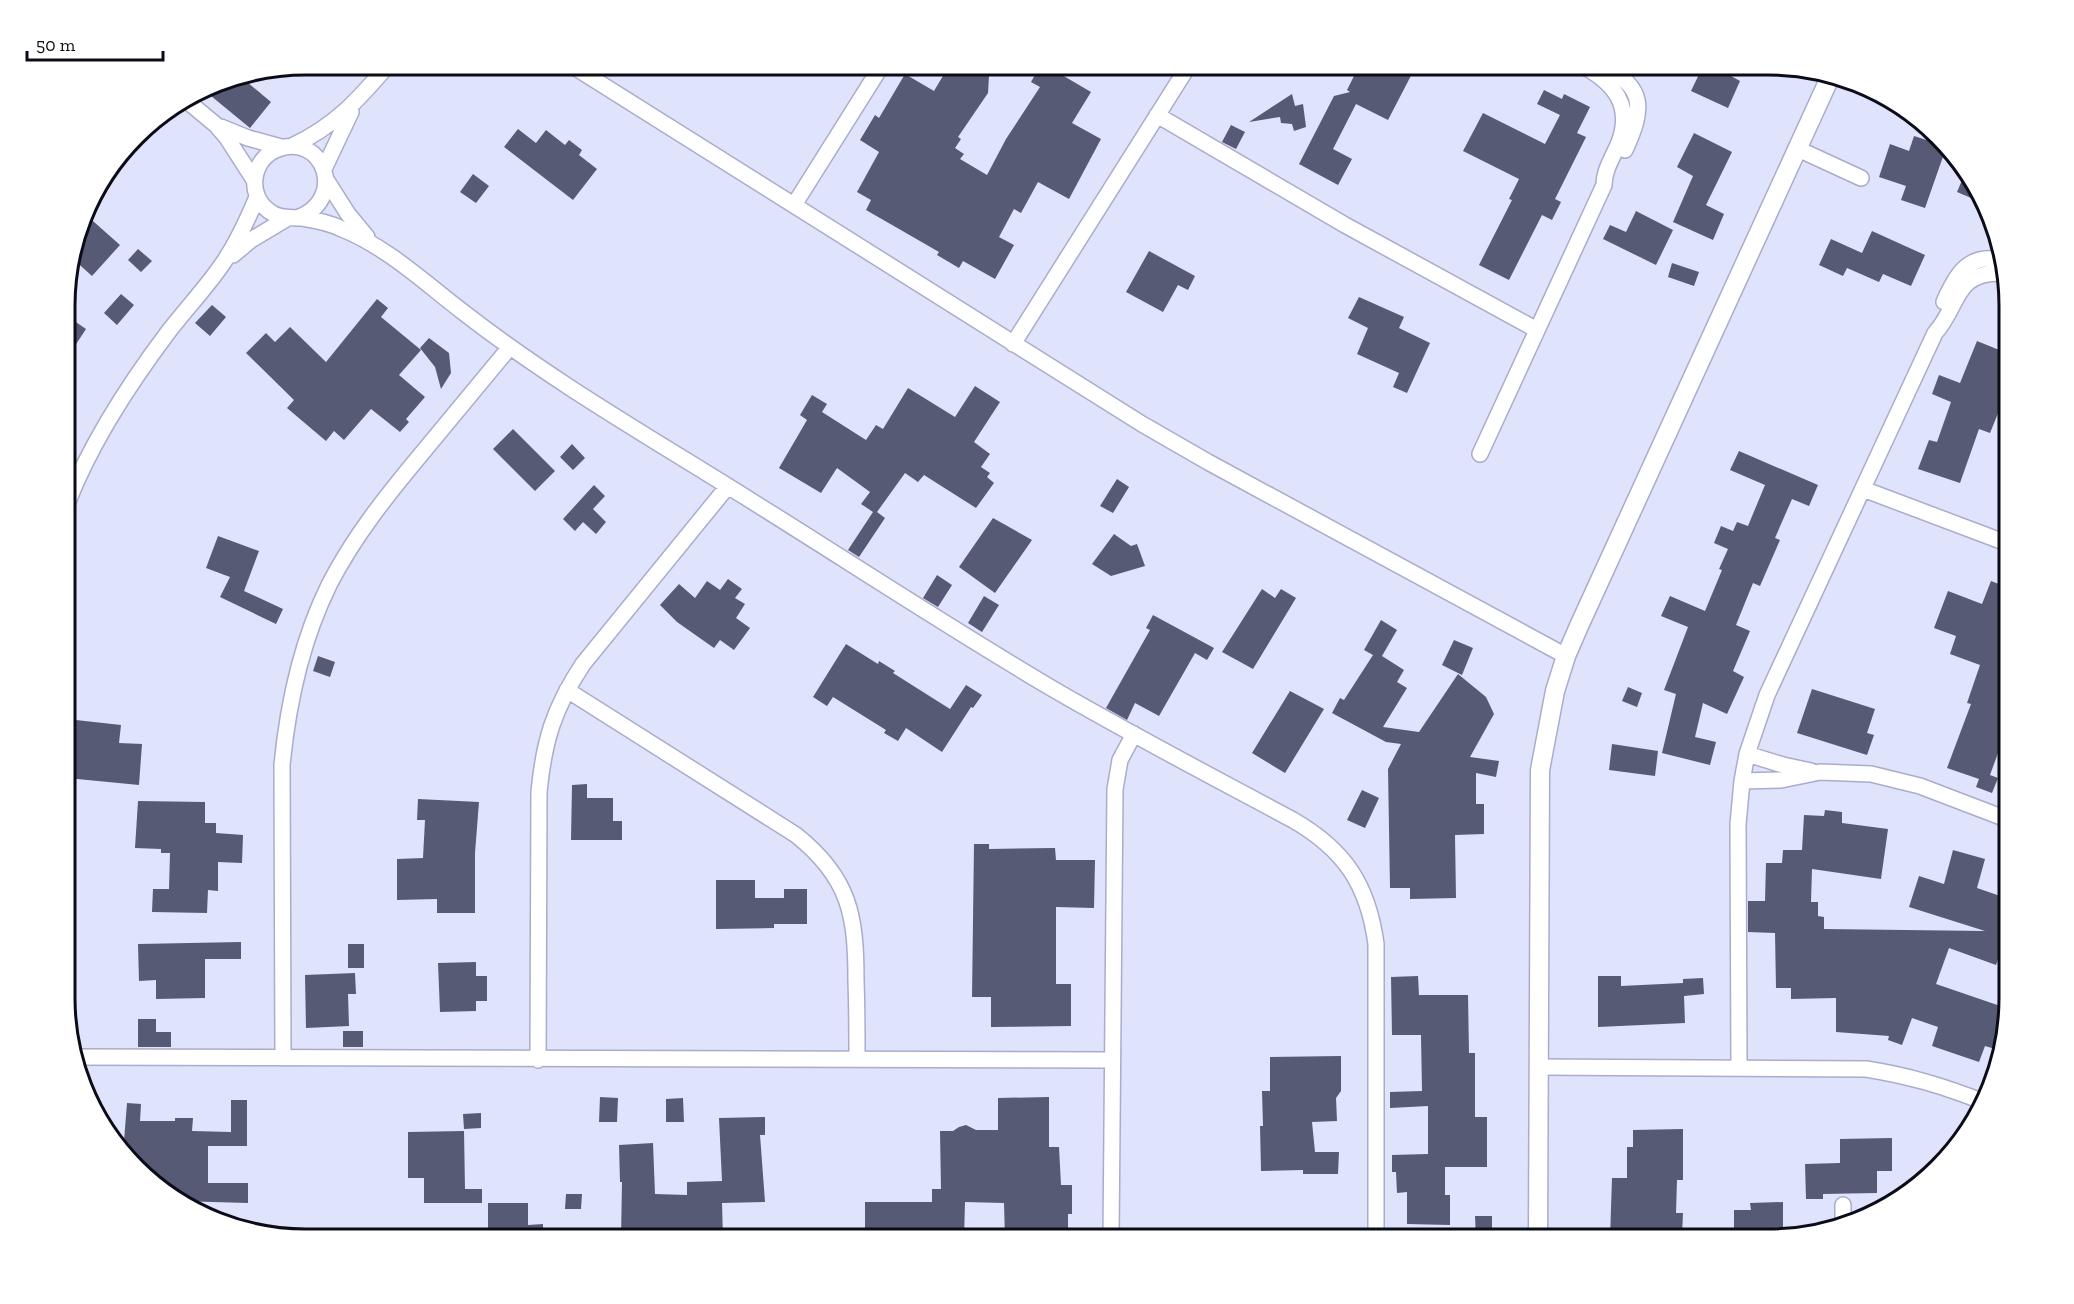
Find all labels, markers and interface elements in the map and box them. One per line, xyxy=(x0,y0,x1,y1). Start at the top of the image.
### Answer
scale bar xyxy=(27,24,164,62)
text: 50 m xyxy=(36,34,76,56)

